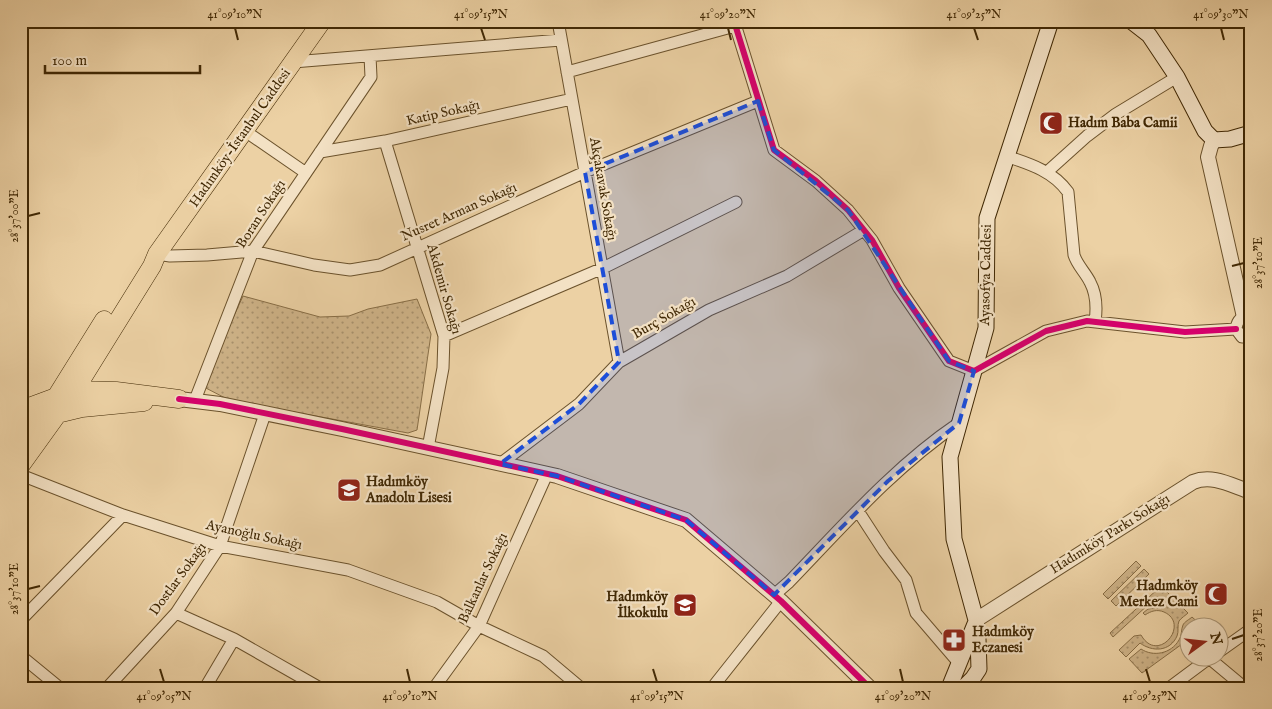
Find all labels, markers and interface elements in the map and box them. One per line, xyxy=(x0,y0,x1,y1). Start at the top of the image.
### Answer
text: 41°09'10"N xyxy=(207,7,263,22)
text: 41°09'15"N xyxy=(454,7,508,22)
text: 41°09'20"N xyxy=(700,7,757,22)
text: 41°09'25"N xyxy=(947,7,1002,22)
text: 41°09'30"N xyxy=(1193,7,1249,22)
scale bar xyxy=(45,42,200,74)
text: 100 m xyxy=(52,51,88,70)
street label: Hadımköy-İstanbul Caddesi xyxy=(185,65,295,211)
street label: Katip Sokağı xyxy=(404,96,482,130)
mosque icon: Hadım Baba Camii xyxy=(1038,110,1064,136)
place label: Hadım Baba Camii xyxy=(1068,114,1178,132)
street label: Akçakavak Sokağı xyxy=(585,135,621,242)
street label: Boran Sokağı xyxy=(232,176,290,252)
street label: Nusret Arman Sokağı xyxy=(398,178,520,246)
text: 28°37'00"E xyxy=(7,189,22,243)
street label: Ayasofya Caddesi xyxy=(976,224,996,327)
text: 28°37'10"E xyxy=(1251,237,1266,289)
street label: Akdemir Sokağı xyxy=(422,241,466,336)
street label: Burç Sokağı xyxy=(629,293,699,343)
place label: Hadımköy Anadolu Lisesi xyxy=(365,473,452,507)
school or university icon: Hadımköy Anadolu Lisesi xyxy=(336,477,362,503)
street label: Hadımköy Parkı Sokağı xyxy=(1047,490,1173,578)
street label: Ayanoğlu Sokağı xyxy=(203,516,304,554)
street label: Balkanlar Sokağı xyxy=(454,530,512,626)
street label: Dostlar Sokağı xyxy=(145,539,211,619)
text: 28°37'10"E xyxy=(7,563,22,615)
place label: Hadımköy Merkez Cami xyxy=(1119,577,1199,611)
mosque icon: Hadımköy Merkez Cami xyxy=(1203,581,1229,607)
place label: Hadımköy İlkokulu xyxy=(606,588,669,622)
school or university icon: Hadımköy İlkokulu xyxy=(672,592,698,618)
text: 28°37'20"E xyxy=(1251,608,1266,662)
north arrow xyxy=(1180,616,1230,666)
place label: Hadımköy Eczanesi xyxy=(972,623,1035,657)
pharmacy icon: Hadımköy Eczanesi xyxy=(941,627,967,653)
text: N xyxy=(1205,630,1226,647)
text: 41°09'05"N xyxy=(136,689,192,704)
text: 41°09'10"N xyxy=(382,689,438,704)
text: 41°09'15"N xyxy=(630,689,684,704)
text: 41°09'20"N xyxy=(875,689,932,704)
text: 41°09'25"N xyxy=(1123,689,1178,704)

